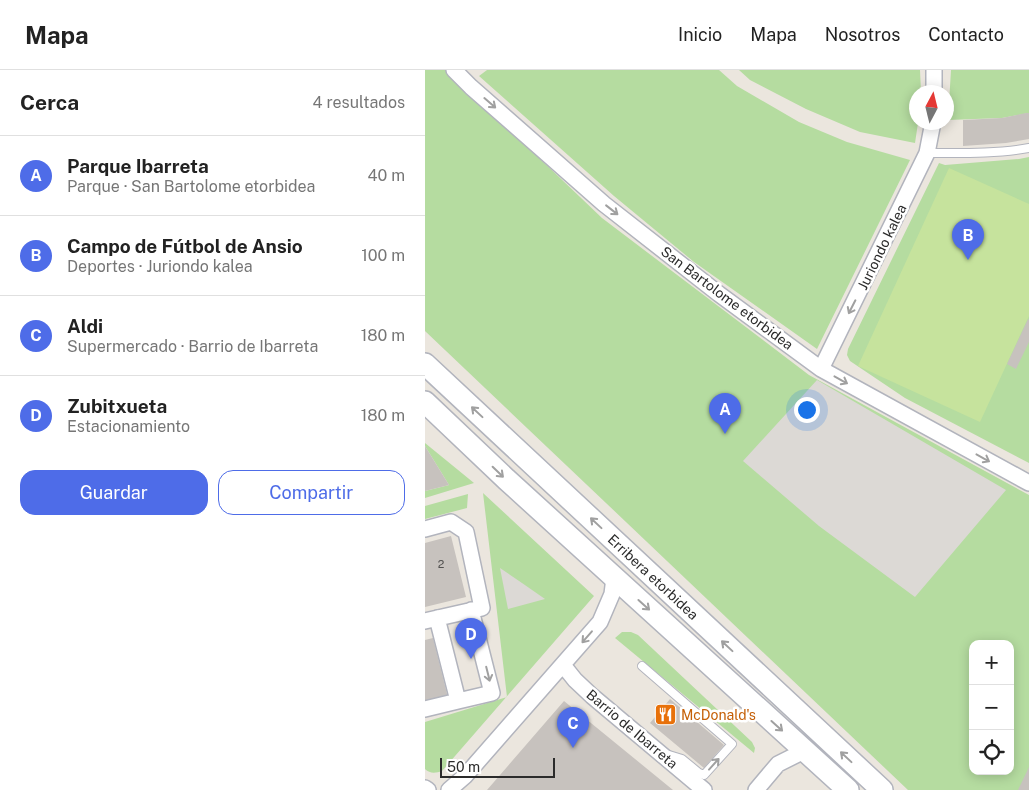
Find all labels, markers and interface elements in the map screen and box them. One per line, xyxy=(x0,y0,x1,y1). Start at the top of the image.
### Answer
text: Mapa xyxy=(25,21,89,49)
text: Inicio xyxy=(678,24,722,45)
text: Mapa xyxy=(750,24,797,45)
text: Nosotros xyxy=(825,24,900,45)
text: Contacto xyxy=(928,24,1004,45)
north arrow xyxy=(909,85,954,130)
text: Cerca xyxy=(20,90,79,115)
text: 4 resultados xyxy=(313,93,405,112)
one-way arrow xyxy=(483,98,496,109)
text: Parque Ibarreta xyxy=(67,155,209,177)
text: A xyxy=(30,166,42,185)
text: 40 m xyxy=(367,166,405,185)
text: Parque · San Bartolome etorbidea xyxy=(67,177,315,196)
street label: Juriondo kalea xyxy=(854,202,910,292)
one-way arrow xyxy=(605,205,619,215)
pin: B xyxy=(952,219,984,260)
text: Campo de Fútbol de Ansio xyxy=(67,235,303,257)
street label: San Bartolome etorbidea xyxy=(658,243,796,353)
text: B xyxy=(31,246,41,265)
text: 100 m xyxy=(361,246,405,265)
text: Deportes · Juriondo kalea xyxy=(67,257,253,276)
one-way arrow xyxy=(847,299,856,314)
text: Aldi xyxy=(67,315,103,337)
text: C xyxy=(30,326,42,345)
text: 180 m xyxy=(361,326,405,345)
text: Supermercado · Barrio de Ibarreta xyxy=(67,337,318,356)
one-way arrow xyxy=(833,375,848,385)
pin: A xyxy=(709,393,741,434)
text: Zubitxueta xyxy=(67,395,167,417)
your location xyxy=(794,397,820,423)
text: D xyxy=(30,406,42,425)
text: 180 m xyxy=(361,406,405,425)
one-way arrow xyxy=(470,406,483,418)
text: Estacionamiento xyxy=(67,417,190,436)
one-way arrow xyxy=(976,454,990,464)
one-way arrow xyxy=(492,466,504,478)
button: Guardar xyxy=(20,470,208,515)
button: Compartir xyxy=(218,470,405,515)
one-way arrow xyxy=(589,517,602,529)
street label: Erribera etorbidea xyxy=(605,531,701,623)
house number: 2 xyxy=(438,558,445,570)
one-way arrow xyxy=(638,599,650,611)
pin: D xyxy=(455,618,487,659)
one-way arrow xyxy=(582,630,593,643)
one-way arrow xyxy=(721,640,734,652)
map controls xyxy=(969,640,1014,775)
button: + xyxy=(969,640,1014,685)
one-way arrow xyxy=(483,666,493,682)
button: − xyxy=(969,685,1014,730)
street label: Barrio de Ibarreta xyxy=(583,686,681,772)
restaurant icon: McDonald's xyxy=(653,703,677,727)
pin: C xyxy=(557,707,589,748)
place label: McDonald's xyxy=(681,707,756,723)
one-way arrow xyxy=(771,720,784,732)
button: locate xyxy=(969,730,1014,775)
one-way arrow xyxy=(840,751,852,763)
scale bar xyxy=(440,755,555,778)
one-way arrow xyxy=(708,758,720,771)
text: 50 m xyxy=(447,759,480,775)

